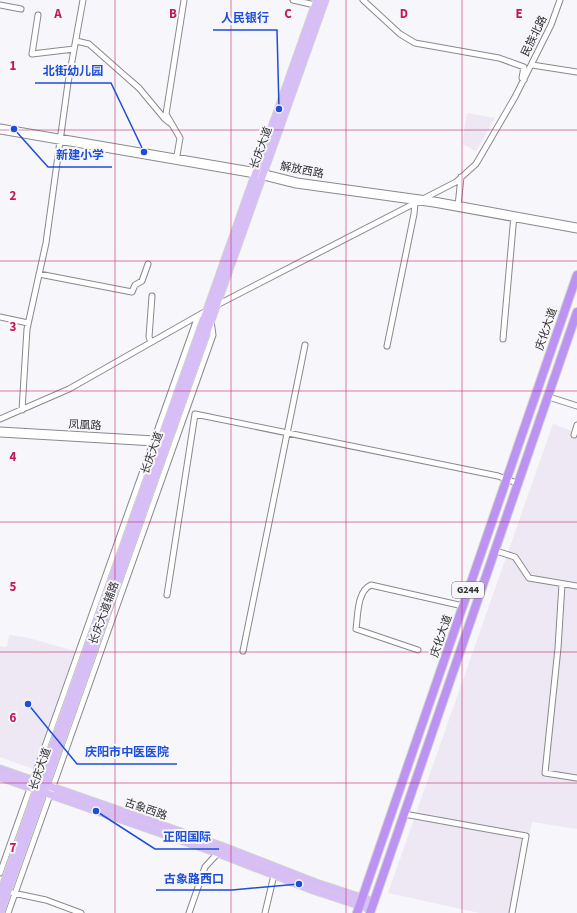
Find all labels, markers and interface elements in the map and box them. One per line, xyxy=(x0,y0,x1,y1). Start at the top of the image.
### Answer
text: A xyxy=(53,5,62,23)
text: B xyxy=(169,5,177,23)
text: C xyxy=(284,5,292,23)
text: D xyxy=(400,5,408,23)
text: E xyxy=(515,5,523,23)
callout: 人民银行 xyxy=(213,6,277,30)
text: 人民银行 xyxy=(221,10,269,27)
street label: 民族北路 xyxy=(518,13,550,59)
text: 1 xyxy=(10,57,17,75)
callout: 北街幼儿园 xyxy=(35,59,111,83)
text: 北街幼儿园 xyxy=(43,63,103,80)
street label: 长庆大道 xyxy=(246,125,276,171)
callout: 新建小学 xyxy=(48,143,112,167)
text: 新建小学 xyxy=(56,147,104,164)
street label: 解放西路 xyxy=(279,158,325,182)
text: 2 xyxy=(10,187,17,205)
street label: 庆化大道 xyxy=(532,306,560,352)
text: 3 xyxy=(10,318,17,336)
street label: 凤凰路 xyxy=(68,417,102,433)
street label: 长庆大道 xyxy=(137,430,167,476)
text: 4 xyxy=(10,448,17,466)
text: 5 xyxy=(10,578,17,596)
street label: 长庆大道辅路 xyxy=(86,579,122,647)
road number: G244 xyxy=(452,582,484,598)
street label: 庆化大道 xyxy=(427,613,455,659)
text: 6 xyxy=(10,709,17,727)
callout: 庆阳市中医医院 xyxy=(77,740,177,764)
text: 庆阳市中医医院 xyxy=(85,744,169,761)
street label: 长庆大道 xyxy=(26,746,54,792)
street label: 古象西路 xyxy=(123,795,169,823)
callout: 正阳国际 xyxy=(155,825,219,849)
text: 正阳国际 xyxy=(163,829,211,846)
text: 7 xyxy=(10,839,17,857)
callout: 古象路西口 xyxy=(156,866,232,890)
text: 古象路西口 xyxy=(164,871,224,888)

